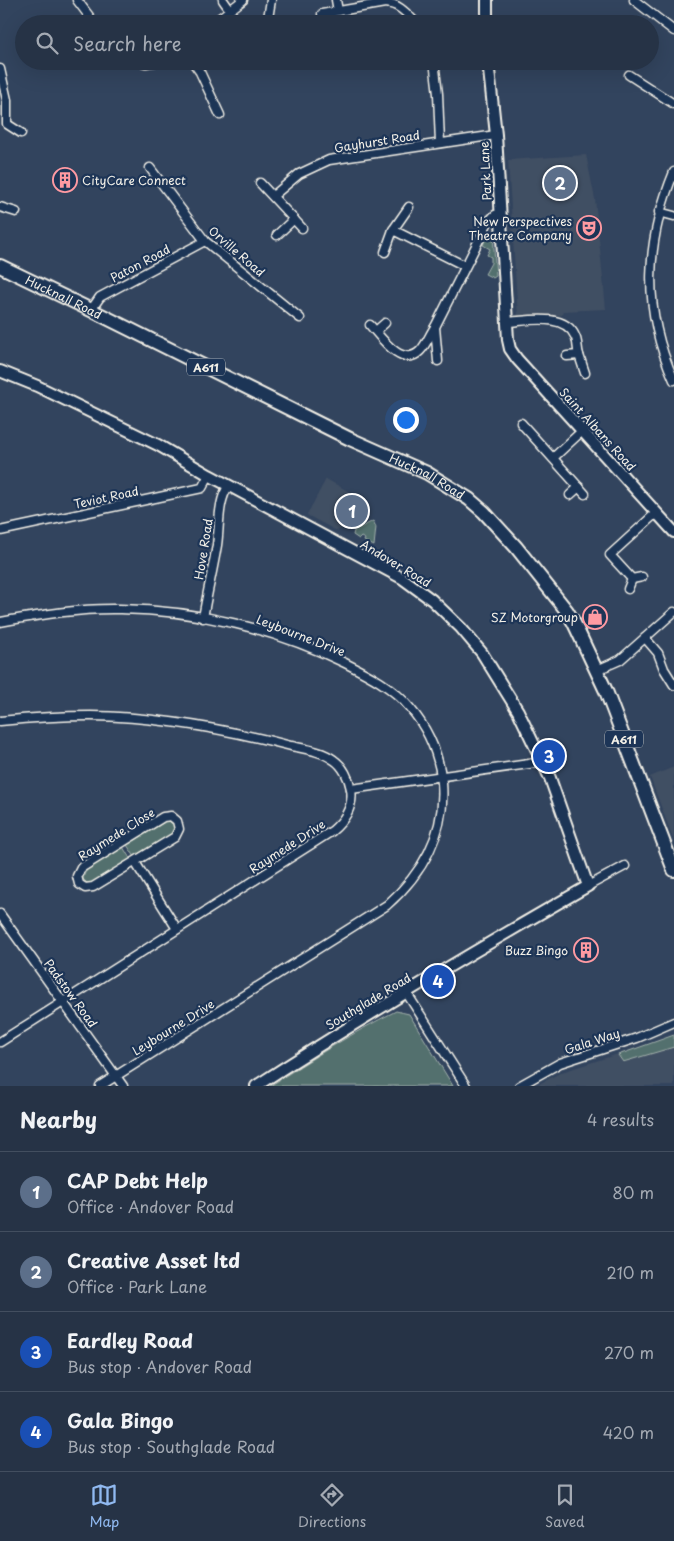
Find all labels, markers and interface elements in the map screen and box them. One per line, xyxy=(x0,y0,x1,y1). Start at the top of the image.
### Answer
search box xyxy=(15,15,659,70)
icon: search xyxy=(33,29,61,57)
text: Search here xyxy=(73,29,182,57)
street label: Gayhurst Road xyxy=(333,125,421,157)
street label: Park Lane xyxy=(474,141,496,201)
pin: 2 xyxy=(544,164,576,202)
building icon: CityCare Connect xyxy=(52,167,78,193)
place label: CityCare Connect xyxy=(82,171,186,189)
place label: New Perspectives Theatre Company xyxy=(469,212,573,244)
theatre icon: New Perspectives Theatre Company xyxy=(576,215,602,241)
street label: Orville Road xyxy=(205,221,269,281)
street label: Paton Road xyxy=(107,240,173,286)
street label: Hucknall Road xyxy=(23,271,105,323)
road number: A611 xyxy=(187,358,225,376)
street label: Saint Albans Road xyxy=(556,383,640,475)
your location xyxy=(393,407,419,433)
street label: Hucknall Road xyxy=(387,449,468,503)
street label: Teviot Road xyxy=(72,481,140,513)
pin: 1 xyxy=(336,492,368,530)
street label: Hove Road xyxy=(189,517,217,581)
street label: Andover Road xyxy=(357,535,435,591)
shop icon: SZ Motorgroup xyxy=(582,604,608,630)
place label: SZ Motorgroup xyxy=(491,608,578,626)
street label: Leybourne Drive xyxy=(254,610,348,660)
road number: A611 xyxy=(605,731,643,748)
pin: 3 xyxy=(533,737,565,775)
street label: Raymede Close xyxy=(74,803,158,865)
street label: Raymede Drive xyxy=(245,815,329,877)
building icon: Buzz Bingo xyxy=(573,937,599,963)
place label: Buzz Bingo xyxy=(505,941,568,959)
street label: Padstow Road xyxy=(40,955,102,1031)
pin: 4 xyxy=(422,962,454,1000)
street label: Southglade Road xyxy=(322,968,414,1034)
street label: Leybourne Drive xyxy=(128,994,218,1060)
street label: Gala Way xyxy=(562,1024,622,1058)
text: Nearby xyxy=(20,1103,97,1135)
text: 4 results xyxy=(587,1107,654,1131)
text: CAP Debt Help xyxy=(67,1166,208,1194)
text: 1 xyxy=(32,1180,40,1204)
text: 80 m xyxy=(612,1180,654,1204)
text: Office · Andover Road xyxy=(67,1194,234,1218)
text: Creative Asset ltd xyxy=(67,1246,240,1274)
text: 2 xyxy=(30,1260,42,1284)
text: 210 m xyxy=(606,1260,654,1284)
text: Office · Park Lane xyxy=(67,1274,207,1298)
text: Eardley Road xyxy=(67,1326,193,1354)
text: 3 xyxy=(31,1340,41,1364)
text: 270 m xyxy=(604,1340,654,1364)
text: Bus stop · Andover Road xyxy=(67,1354,252,1378)
text: Gala Bingo xyxy=(67,1406,174,1434)
text: 4 xyxy=(31,1420,41,1444)
text: 420 m xyxy=(603,1420,654,1444)
text: Bus stop · Southglade Road xyxy=(67,1434,275,1458)
tab: Map xyxy=(89,1481,119,1532)
tab: Directions xyxy=(298,1481,366,1532)
tab: Saved xyxy=(545,1481,585,1532)

